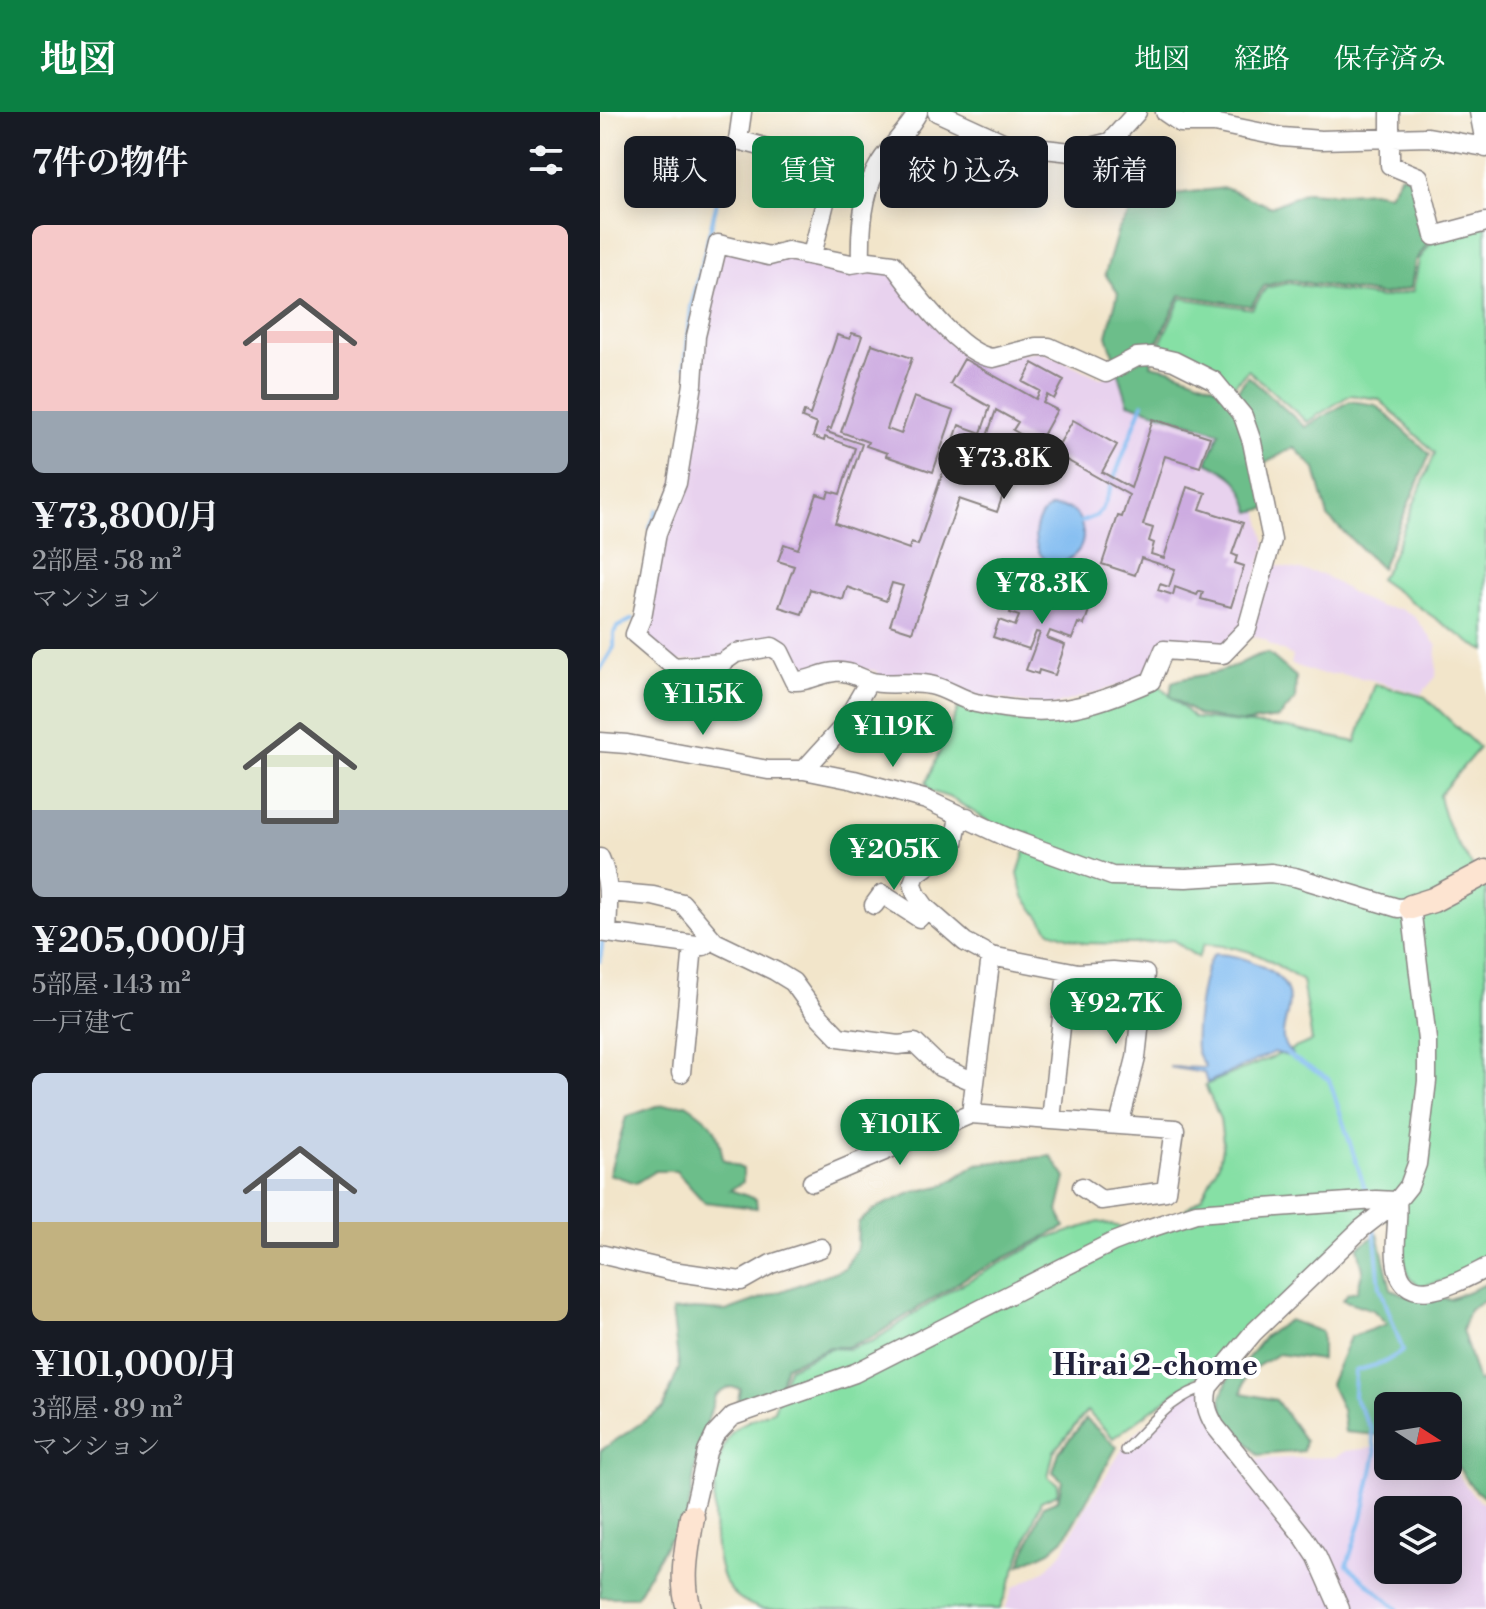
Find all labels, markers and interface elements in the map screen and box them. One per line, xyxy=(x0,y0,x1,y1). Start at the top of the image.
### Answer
text: 地図 xyxy=(40,37,116,84)
text: 地図 xyxy=(1134,42,1190,77)
text: 経路 xyxy=(1234,42,1290,77)
text: 保存済み xyxy=(1334,42,1446,77)
chip: 購入 xyxy=(624,136,736,208)
chip: 賃貸 xyxy=(752,136,864,208)
chip: 絞り込み xyxy=(880,136,1048,208)
chip: 新着 xyxy=(1064,136,1176,208)
icon: filters xyxy=(524,138,568,182)
text: 7件の物件 xyxy=(32,143,188,185)
icon: home xyxy=(228,277,372,421)
pin: ¥73.8K xyxy=(939,433,1069,501)
text: ¥73.8K xyxy=(956,443,1052,475)
text: ¥73,800/月 xyxy=(32,497,220,539)
text: 2部屋 · 58 m² xyxy=(32,545,181,577)
pin: ¥78.3K xyxy=(977,558,1107,626)
text: ¥78.3K xyxy=(994,568,1090,600)
text: マンション xyxy=(32,583,161,615)
pin: ¥115K xyxy=(647,669,759,737)
text: ¥115K xyxy=(662,679,744,711)
icon: home xyxy=(228,701,372,845)
pin: ¥119K xyxy=(837,701,949,769)
text: ¥119K xyxy=(852,711,934,743)
pin: ¥205K xyxy=(838,824,950,892)
text: ¥205K xyxy=(848,834,940,866)
text: ¥205,000/月 xyxy=(32,921,250,963)
text: 5部屋 · 143 m² xyxy=(32,969,191,1001)
pin: ¥92.7K xyxy=(1051,978,1181,1046)
text: ¥92.7K xyxy=(1068,988,1164,1020)
text: 一戸建て xyxy=(32,1007,136,1039)
pin: ¥101K xyxy=(844,1099,956,1167)
text: ¥101K xyxy=(858,1109,942,1141)
icon: home xyxy=(228,1125,372,1269)
text: ¥101,000/月 xyxy=(32,1345,239,1387)
district label: Hirai 2-chome xyxy=(1052,1347,1258,1385)
north arrow xyxy=(1374,1392,1462,1480)
map controls xyxy=(1374,1392,1462,1584)
text: 3部屋 · 89 m² xyxy=(32,1393,182,1425)
text: マンション xyxy=(32,1431,161,1463)
button: layers xyxy=(1374,1496,1462,1584)

